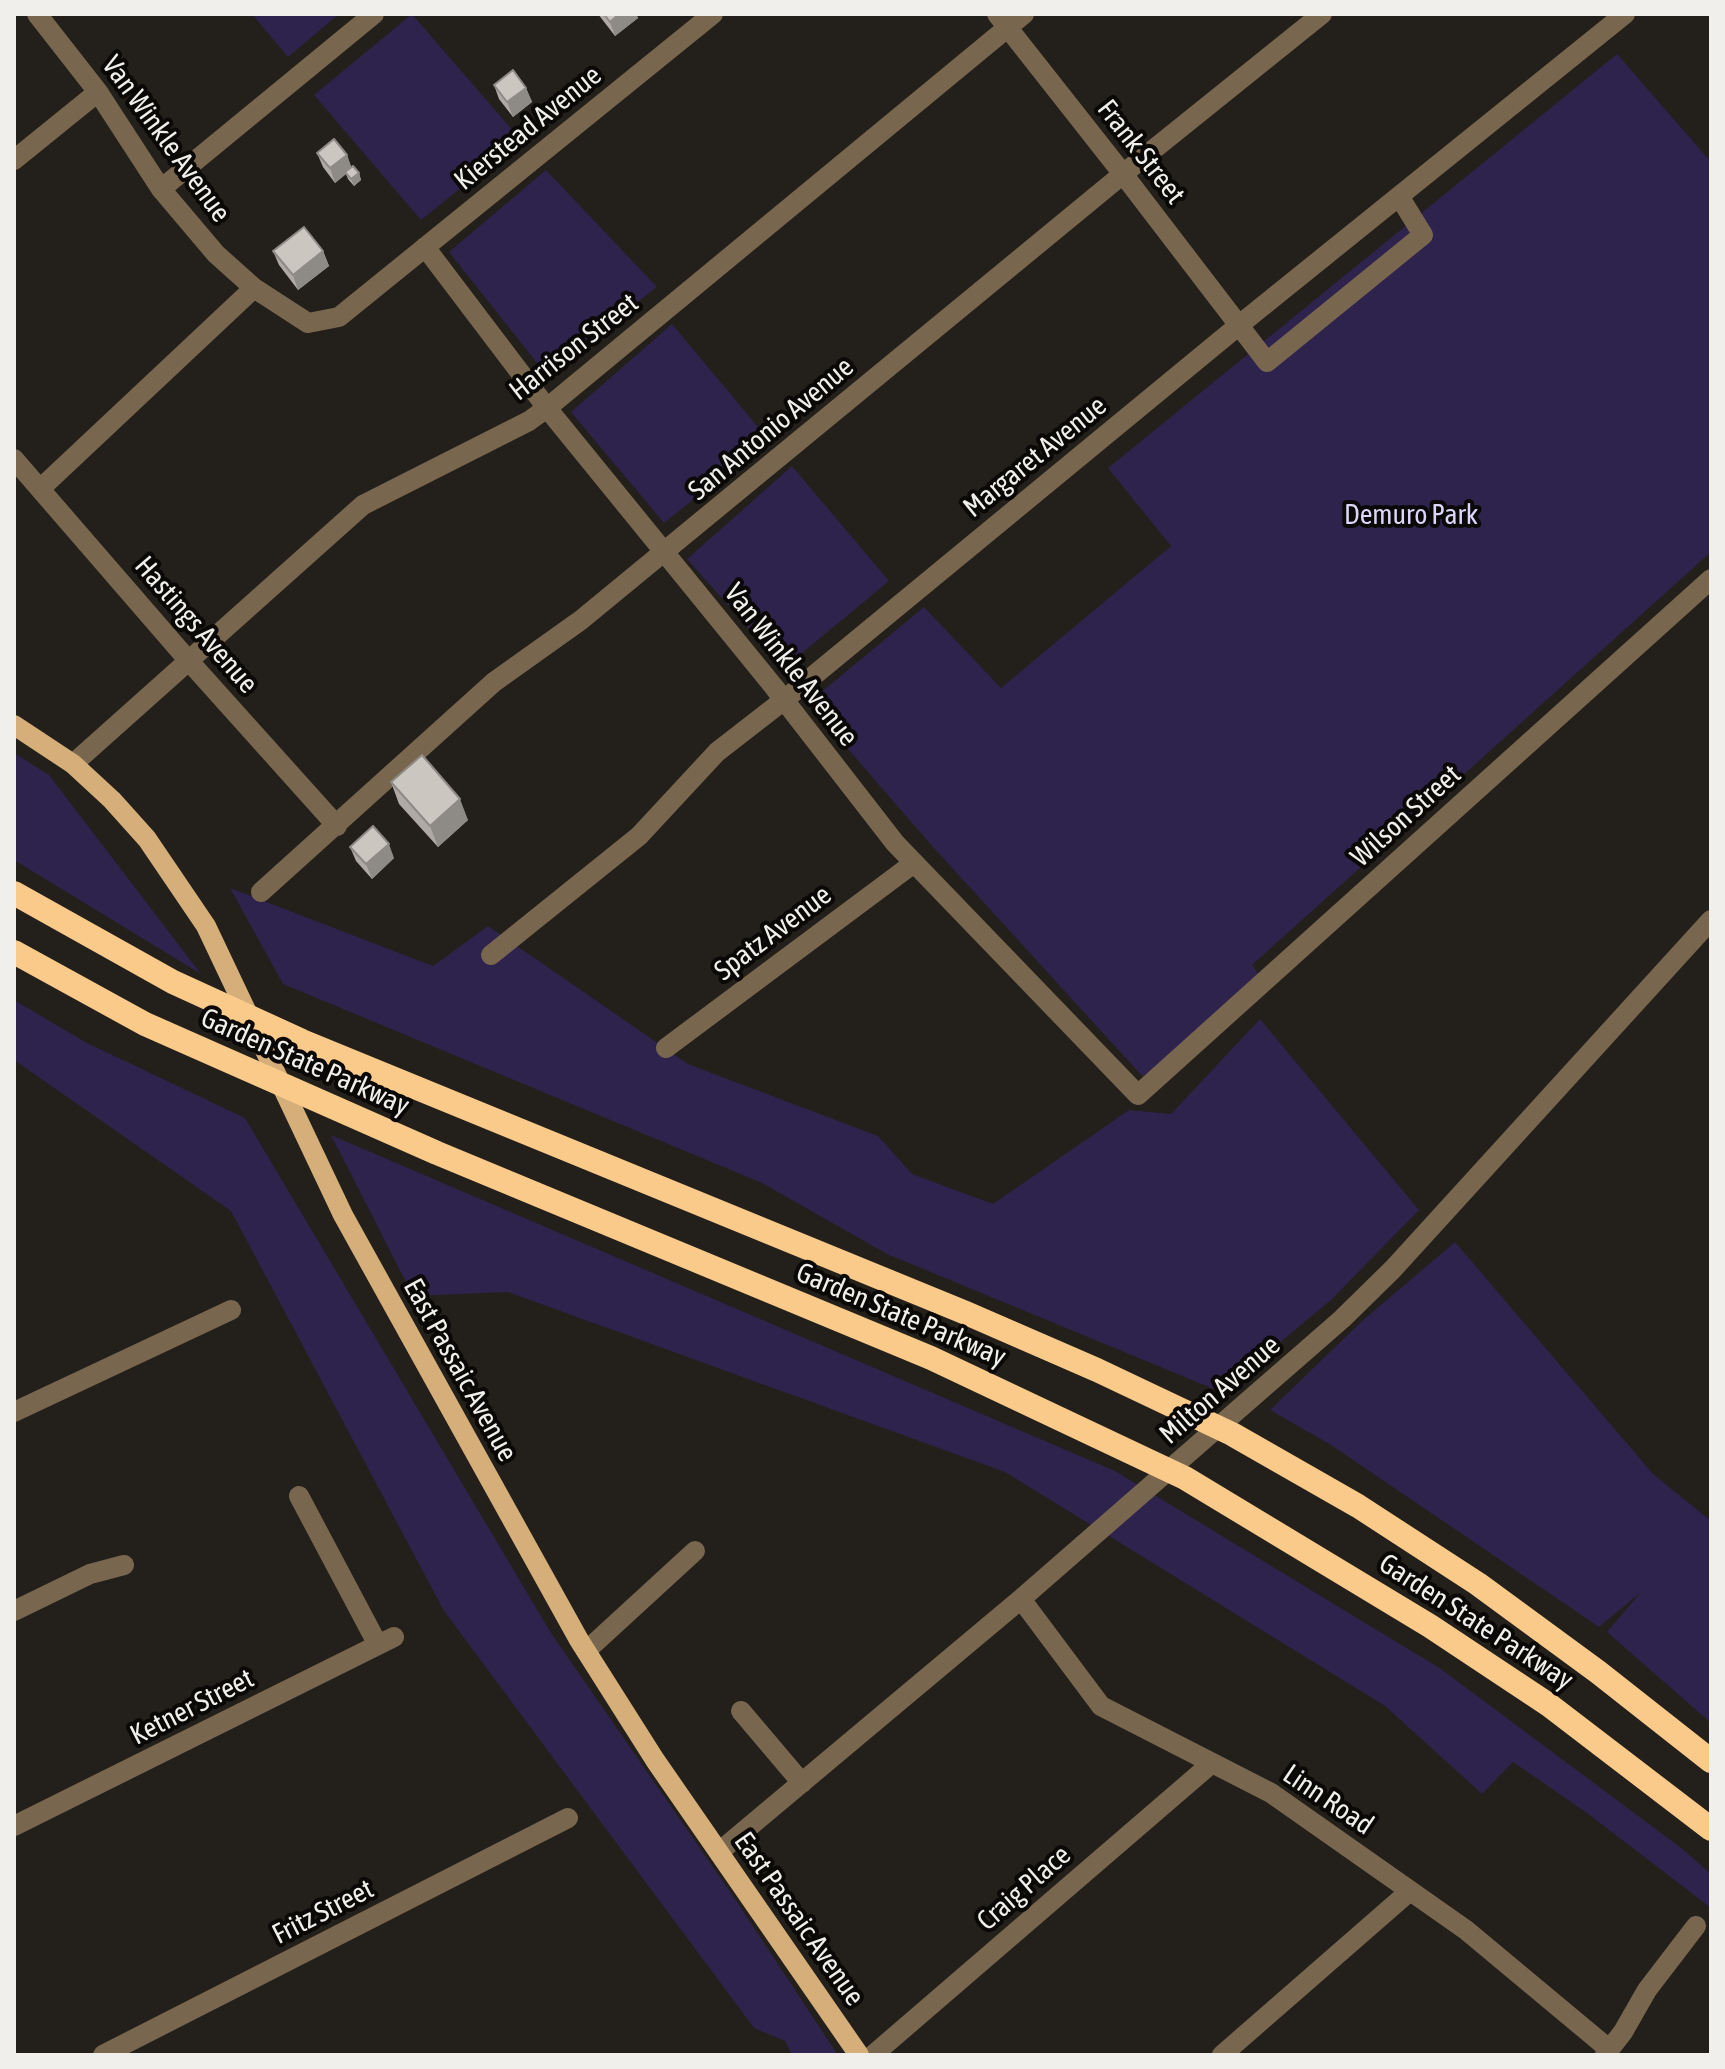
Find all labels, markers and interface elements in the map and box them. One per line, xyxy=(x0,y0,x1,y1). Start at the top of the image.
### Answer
street label: Van Winkle Avenue xyxy=(94,49,238,229)
street label: Kierstead Avenue xyxy=(448,59,608,197)
street label: Frank Street xyxy=(1090,93,1192,211)
street label: Harrison Street xyxy=(503,286,645,408)
street label: San Antonio Avenue xyxy=(682,350,860,508)
street label: Margaret Avenue xyxy=(957,389,1113,525)
park label: Demuro Park xyxy=(1344,498,1478,532)
street label: Hastings Avenue xyxy=(127,550,265,700)
street label: Van Winkle Avenue xyxy=(717,577,865,753)
street label: Wilson Street xyxy=(1344,758,1468,874)
street label: Spatz Avenue xyxy=(708,878,838,988)
street label: Garden State Parkway xyxy=(196,1001,414,1123)
street label: Garden State Parkway xyxy=(791,1256,1011,1374)
street label: East Passaic Avenue xyxy=(396,1273,524,1467)
street label: Milton Avenue xyxy=(1153,1329,1287,1451)
street label: Garden State Parkway xyxy=(1373,1547,1579,1697)
street label: Ketner Street xyxy=(125,1662,259,1752)
street label: Linn Road xyxy=(1276,1758,1380,1842)
street label: East Passaic Avenue xyxy=(727,1826,871,2012)
street label: Craig Place xyxy=(970,1838,1078,1938)
street label: Fritz Street xyxy=(267,1872,379,1952)

